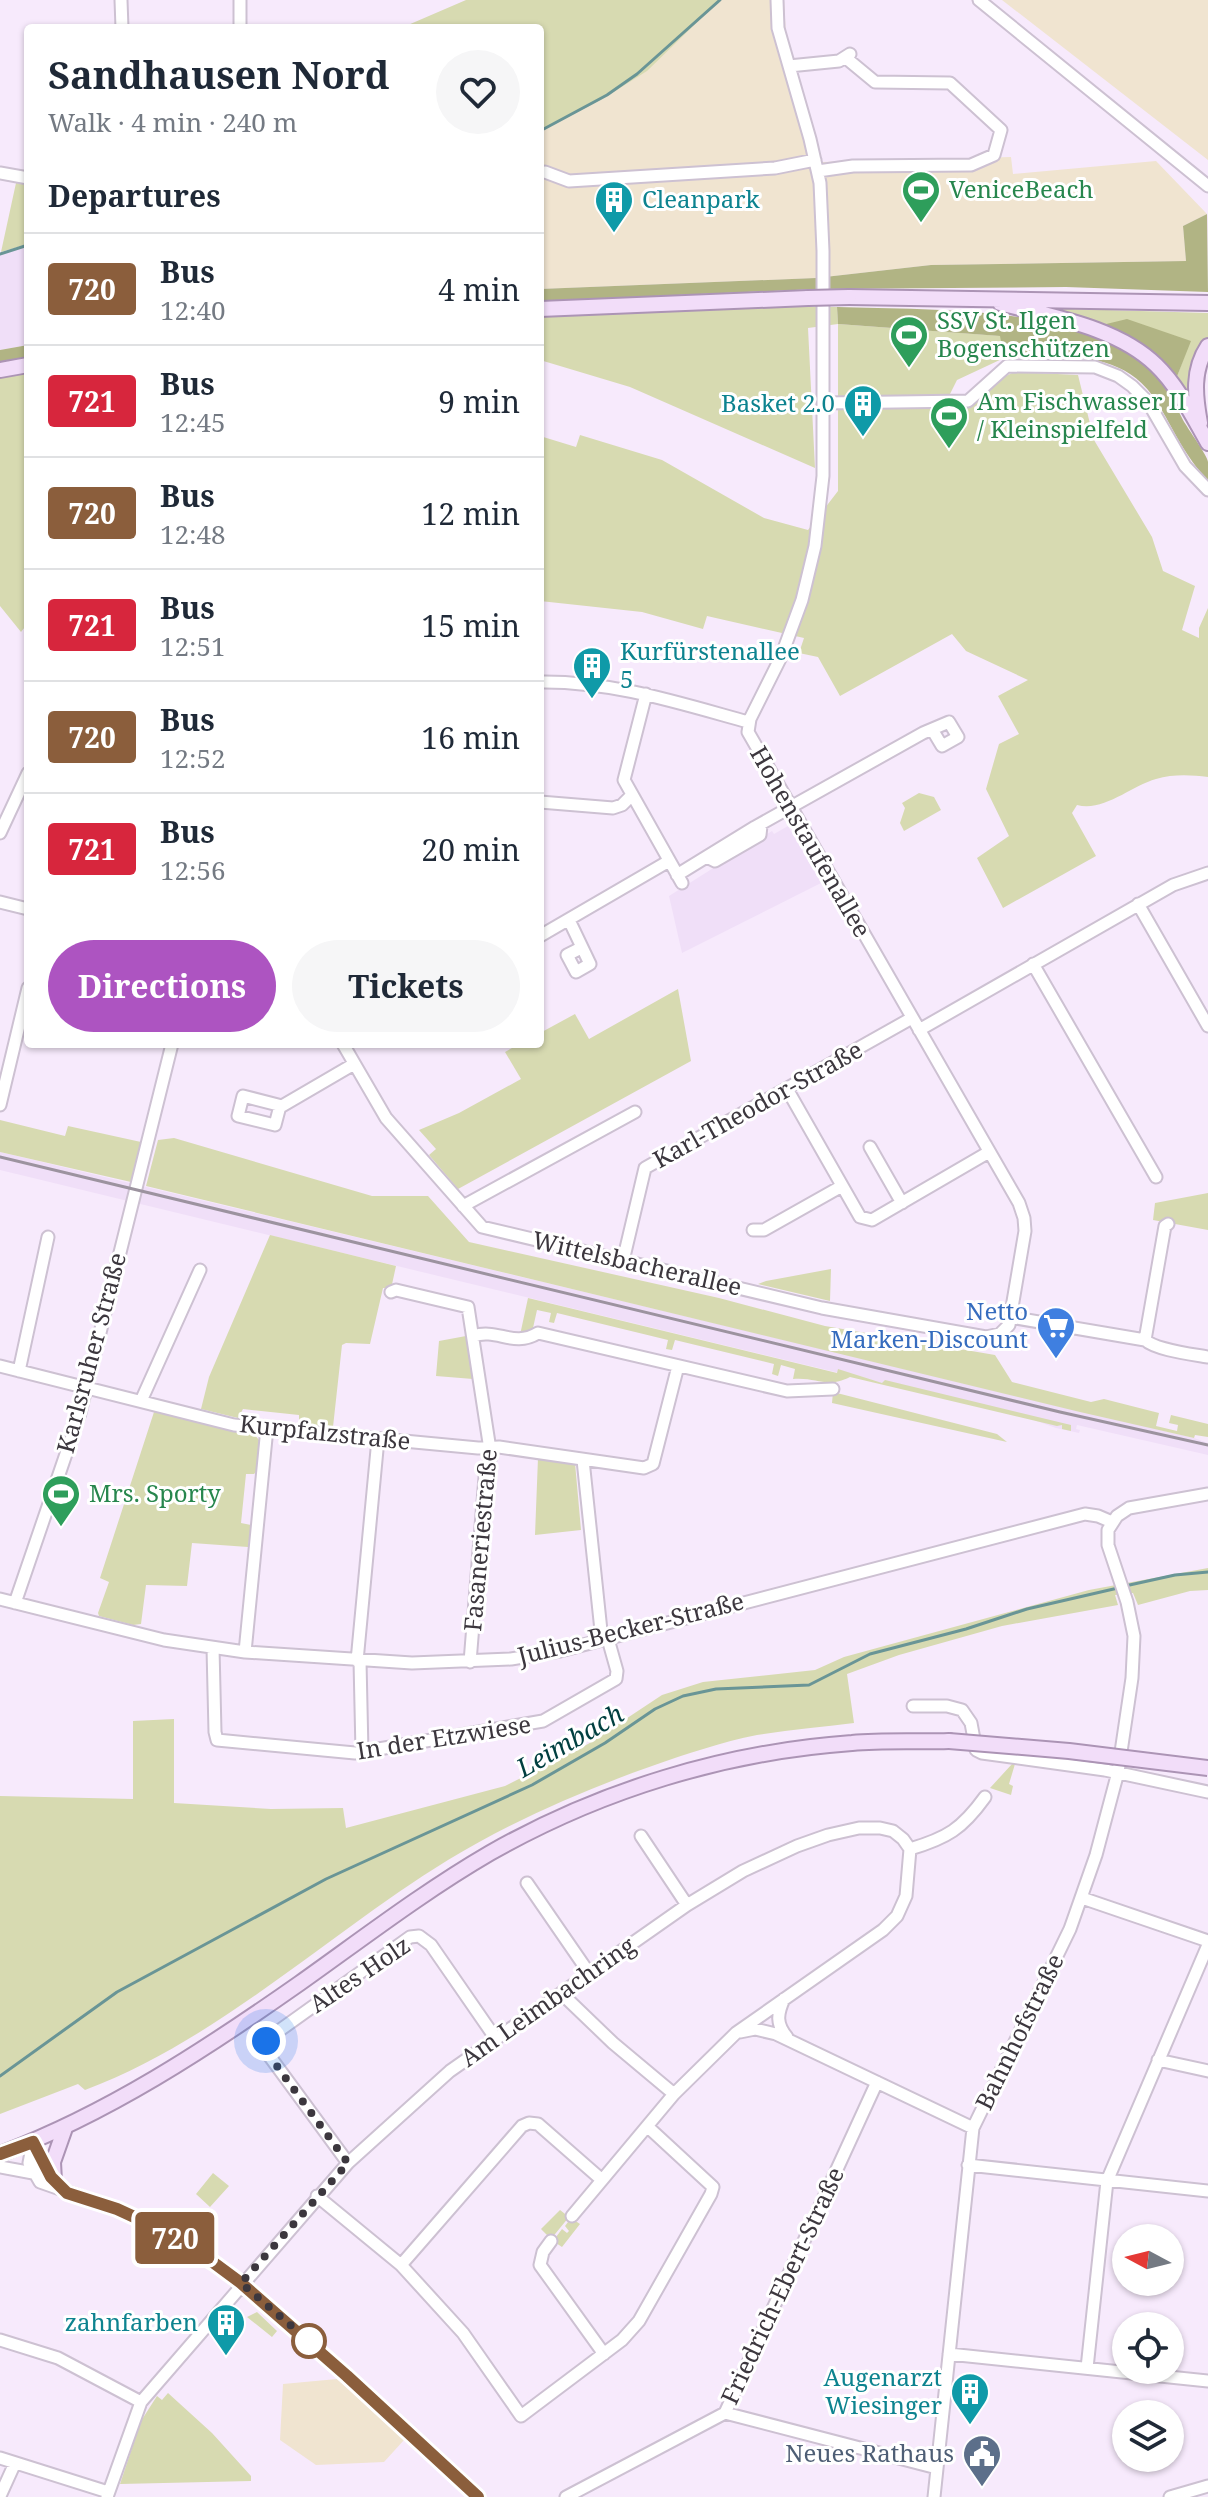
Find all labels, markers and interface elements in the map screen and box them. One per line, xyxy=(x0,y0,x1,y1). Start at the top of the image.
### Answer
text: Sandhausen Nord xyxy=(48,48,389,100)
button: heart xyxy=(436,50,520,134)
text: Walk · 4 min · 240 m xyxy=(48,104,297,140)
sports icon: VeniceBeach xyxy=(900,169,942,224)
place label: VeniceBeach xyxy=(949,172,1094,205)
text: Departures xyxy=(48,175,221,216)
building icon: Cleanpark xyxy=(593,179,635,234)
place label: Cleanpark xyxy=(642,182,761,215)
text: Bus xyxy=(160,251,215,292)
text: 4 min xyxy=(438,269,520,310)
text: 720 xyxy=(68,270,116,308)
text: 12:40 xyxy=(160,292,226,328)
place label: SSV St. Ilgen Bogenschützen xyxy=(937,303,1110,364)
sports icon: SSV St. Ilgen Bogenschützen xyxy=(888,314,930,369)
text: Bus xyxy=(160,363,215,404)
text: 9 min xyxy=(438,381,520,422)
text: 721 xyxy=(68,382,116,420)
building icon: Basket 2.0 xyxy=(842,383,884,438)
place label: Am Fischwasser II / Kleinspielfeld xyxy=(977,384,1186,445)
place label: Basket 2.0 xyxy=(721,386,835,419)
sports icon: Am Fischwasser II / Kleinspielfeld xyxy=(928,395,970,450)
text: 12:45 xyxy=(160,404,226,440)
text: Bus xyxy=(160,475,215,516)
text: 12 min xyxy=(421,493,520,534)
text: 720 xyxy=(68,494,116,532)
text: 12:48 xyxy=(160,516,226,552)
text: Bus xyxy=(160,587,215,628)
text: 15 min xyxy=(421,605,520,646)
text: 721 xyxy=(68,606,116,644)
text: 12:51 xyxy=(160,628,226,664)
place label: Kurfürstenallee 5 xyxy=(620,634,800,695)
building icon: Kurfürstenallee 5 xyxy=(571,645,613,700)
text: Bus xyxy=(160,699,215,740)
text: 16 min xyxy=(421,717,520,758)
text: 720 xyxy=(68,718,116,756)
text: 12:52 xyxy=(160,740,226,776)
street label: Hohenstaufenallee xyxy=(743,740,880,943)
text: Bus xyxy=(160,811,215,852)
text: 20 min xyxy=(421,829,520,870)
text: 721 xyxy=(68,830,116,868)
text: 12:56 xyxy=(160,852,226,888)
button: Directions xyxy=(48,940,276,1032)
button: Tickets xyxy=(292,940,520,1032)
street label: Karl-Theodor-Straße xyxy=(647,1032,868,1175)
street label: Wittelsbacherallee xyxy=(529,1222,745,1303)
street label: Karlsruher Straße xyxy=(48,1249,133,1457)
place label: Netto Marken-Discount xyxy=(831,1294,1028,1355)
supermarket icon: Netto Marken-Discount xyxy=(1035,1305,1077,1360)
street label: Kurpfalzstraße xyxy=(238,1406,412,1457)
street label: Fasaneriestraße xyxy=(455,1447,504,1633)
sports icon: Mrs. Sporty xyxy=(40,1473,82,1528)
place label: Mrs. Sporty xyxy=(89,1476,221,1509)
street label: Julius-Becker-Straße xyxy=(513,1583,747,1672)
water label: Leimbach xyxy=(508,1695,630,1786)
street label: In der Etzwiese xyxy=(354,1706,533,1767)
street label: Altes Holz xyxy=(302,1928,416,2020)
street label: Am Leimbachring xyxy=(453,1928,641,2074)
street label: Bahnhofstraße xyxy=(967,1948,1071,2115)
your location xyxy=(246,2021,286,2061)
street label: Friedrich-Ebert-Straße xyxy=(712,2161,851,2409)
line badge: 720 xyxy=(129,2212,221,2264)
text: 720 xyxy=(151,2219,199,2257)
north arrow xyxy=(1112,2224,1184,2296)
map controls xyxy=(1112,2224,1184,2472)
building icon: zahnfarben xyxy=(205,2302,247,2357)
place label: zahnfarben xyxy=(65,2305,198,2338)
button: locate xyxy=(1112,2312,1184,2384)
unlabelled marker xyxy=(292,2324,326,2358)
place label: Augenarzt Wiesinger xyxy=(824,2360,942,2421)
building icon: Augenarzt Wiesinger xyxy=(949,2371,991,2426)
button: layers xyxy=(1112,2400,1184,2472)
public building icon: Neues Rathaus xyxy=(961,2433,1003,2488)
place label: Neues Rathaus xyxy=(785,2436,954,2469)

